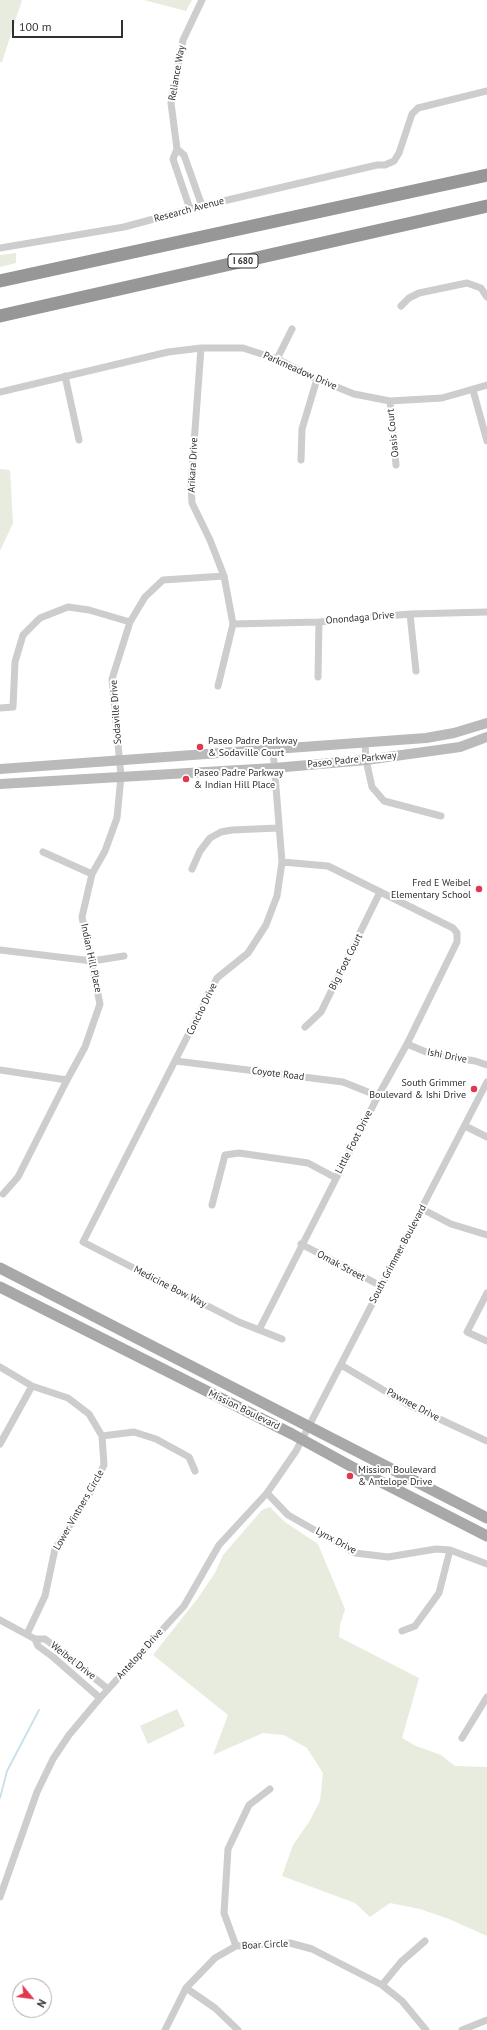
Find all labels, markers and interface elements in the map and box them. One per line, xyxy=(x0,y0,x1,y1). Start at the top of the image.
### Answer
scale bar xyxy=(14,12,125,38)
text: 100 m xyxy=(19,19,52,34)
street label: Reliance Way xyxy=(166,44,188,102)
street label: Research Avenue xyxy=(153,195,225,225)
road number: I 680 xyxy=(228,254,258,268)
street label: Parkmeadow Drive xyxy=(261,349,339,393)
street label: Oasis Court xyxy=(384,408,402,458)
street label: Arikara Drive xyxy=(186,437,200,493)
street label: Onondaga Drive xyxy=(325,609,395,627)
street label: Sodaville Drive xyxy=(108,679,124,745)
place label: Paseo Padre Parkway & Sodaville Court xyxy=(208,735,297,758)
marker: Paseo Padre Parkway & Sodaville Court xyxy=(195,742,205,752)
street label: Paseo Padre Parkway xyxy=(307,749,397,771)
place label: Paseo Padre Parkway & Indian Hill Place xyxy=(194,767,283,790)
marker: Paseo Padre Parkway & Indian Hill Place xyxy=(181,774,191,784)
place label: Fred E Weibel Elementary School xyxy=(391,877,471,900)
marker: Fred E Weibel Elementary School xyxy=(474,884,484,894)
street label: Indian Hill Place xyxy=(78,922,104,994)
street label: Big Foot Court xyxy=(327,932,365,992)
street label: Concho Drive xyxy=(184,981,220,1037)
street label: Ishi Drive xyxy=(426,1046,468,1066)
street label: Coyote Road xyxy=(251,1065,305,1083)
place label: South Grimmer Boulevard & Ishi Drive xyxy=(369,1077,466,1100)
marker: South Grimmer Boulevard & Ishi Drive xyxy=(469,1084,479,1094)
street label: Little Foot Drive xyxy=(333,1108,375,1176)
street label: South Grimmer Boulevard xyxy=(367,1203,429,1305)
street label: Omak Street xyxy=(315,1248,367,1284)
street label: Medicine Bow Way xyxy=(132,1263,208,1311)
street label: Pawnee Drive xyxy=(385,1386,441,1424)
street label: Mission Boulevard xyxy=(206,1387,282,1433)
place label: Mission Boulevard & Antelope Drive xyxy=(358,1464,436,1488)
street label: Lower Vintners Circle xyxy=(51,1468,107,1552)
marker: Mission Boulevard & Antelope Drive xyxy=(345,1471,355,1481)
street label: Lynx Drive xyxy=(314,1525,358,1557)
street label: Antelope Drive xyxy=(114,1626,166,1682)
street label: Weibel Drive xyxy=(48,1640,98,1682)
street label: Boar Circle xyxy=(241,1938,289,1952)
north arrow xyxy=(12,1978,52,2018)
text: N xyxy=(34,1997,50,2010)

